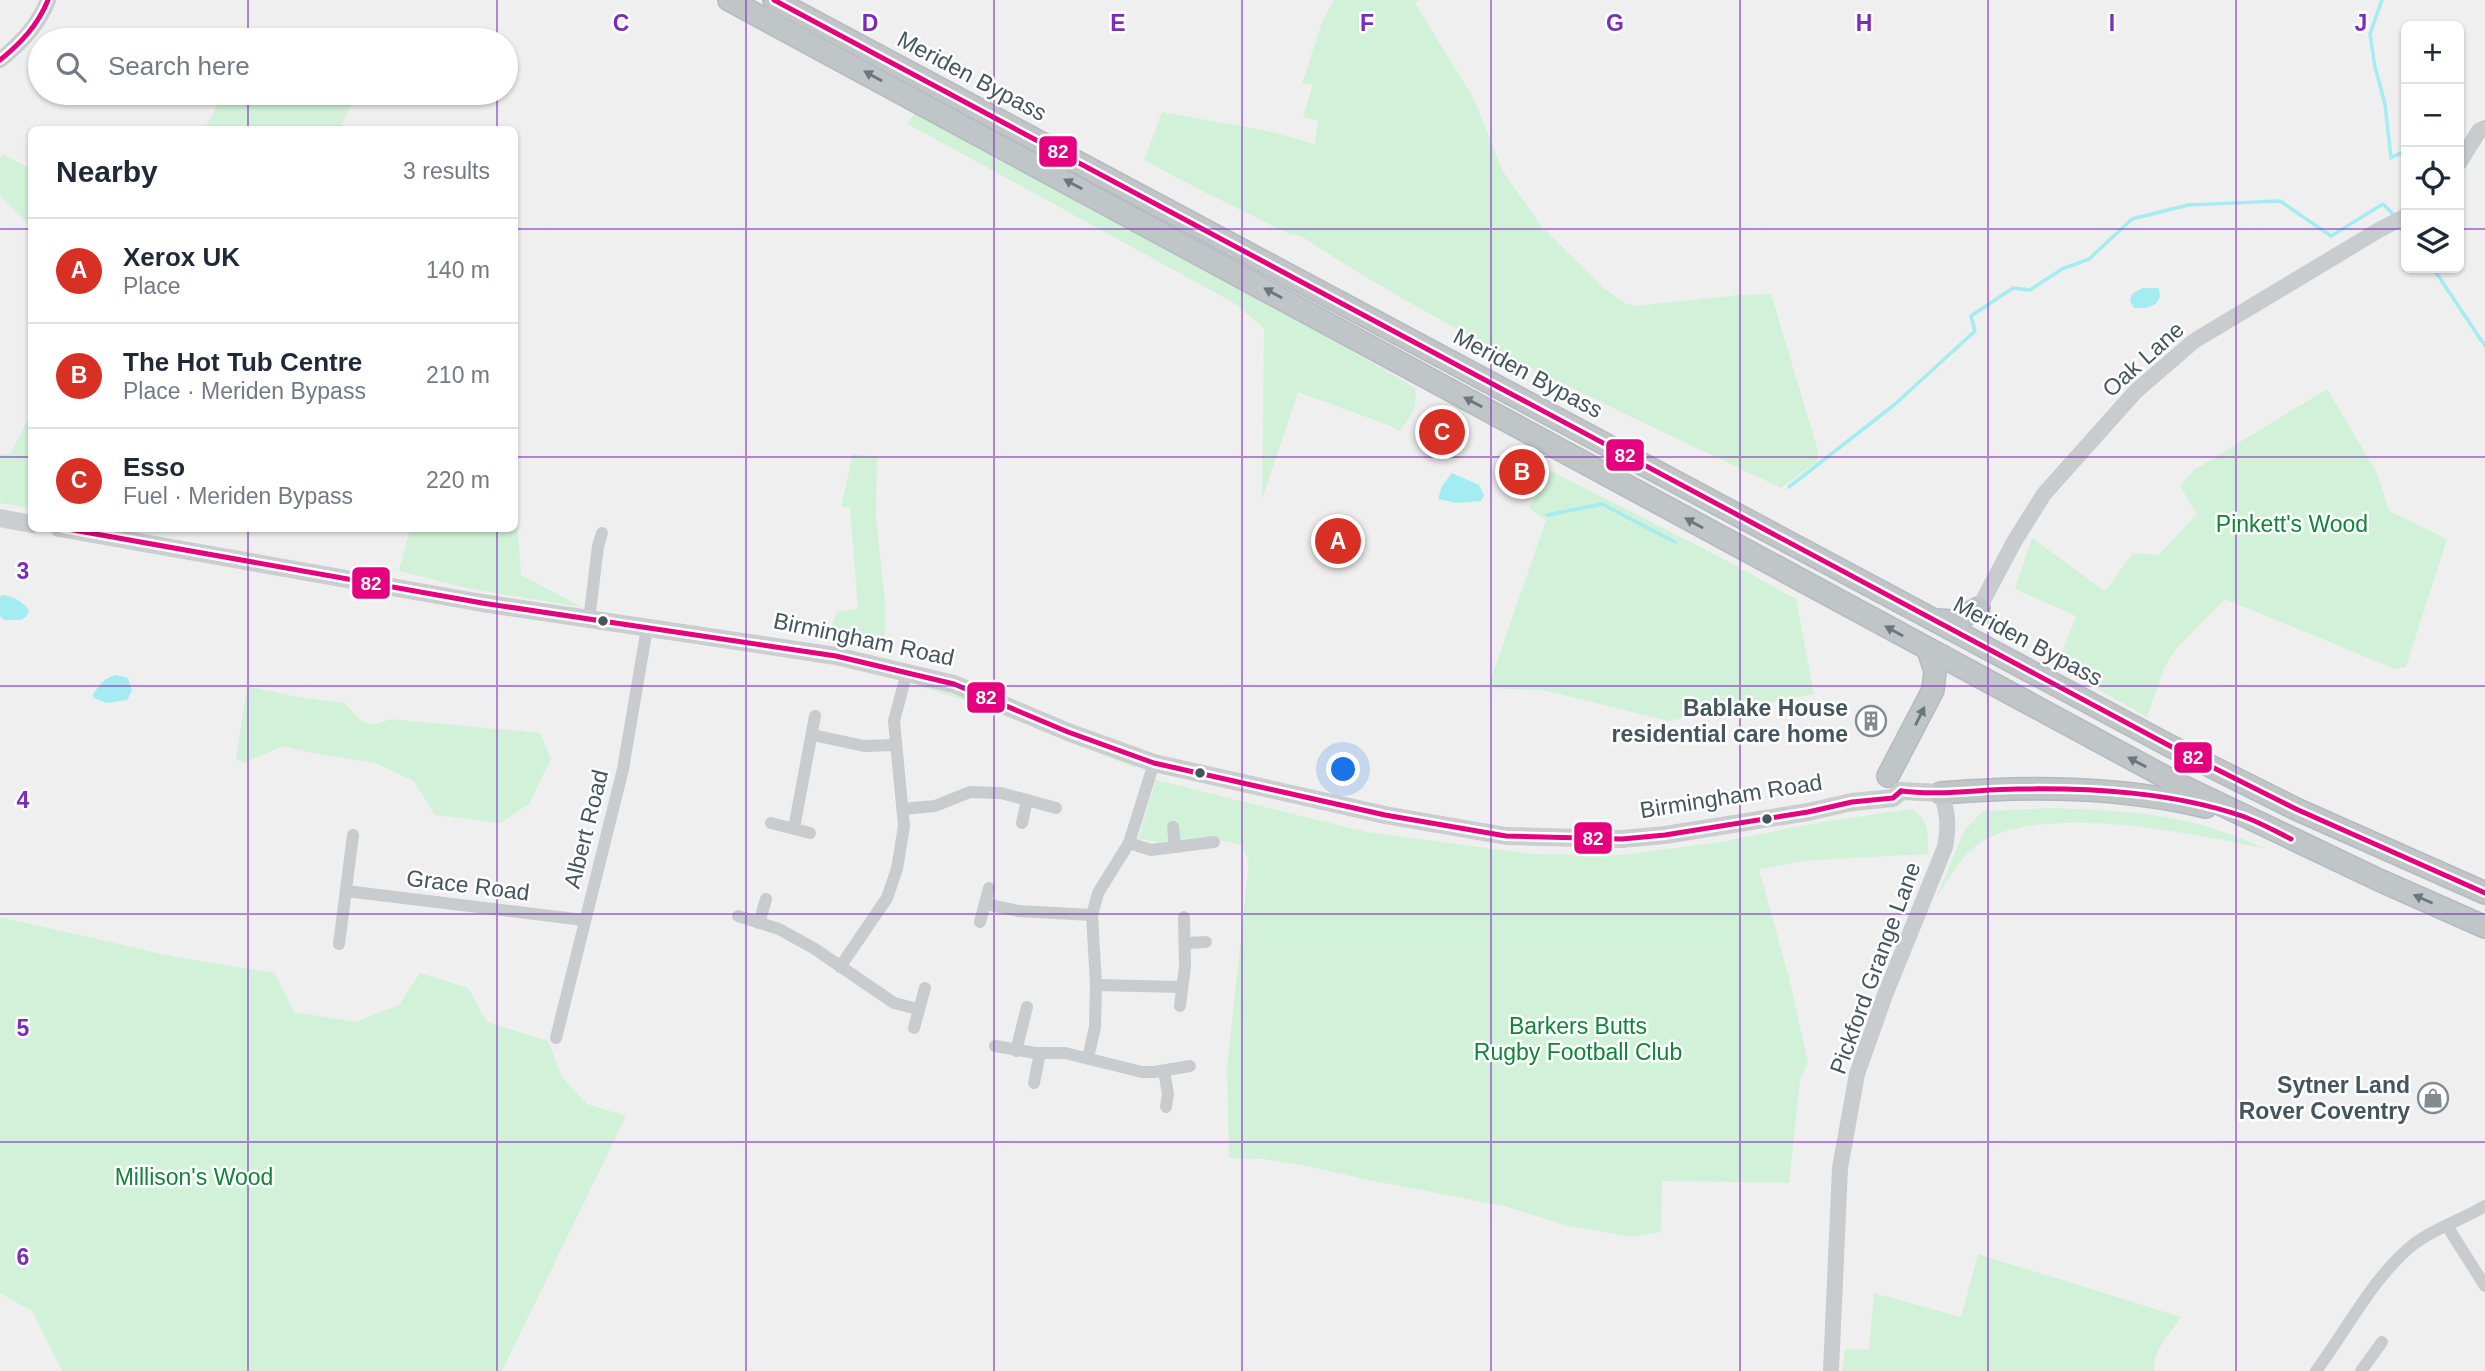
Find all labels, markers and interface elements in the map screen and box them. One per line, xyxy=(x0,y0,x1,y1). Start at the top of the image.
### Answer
text: C xyxy=(613,10,629,36)
text: D xyxy=(862,10,878,36)
text: E xyxy=(1110,10,1126,36)
text: F xyxy=(1360,10,1374,36)
text: G xyxy=(1606,10,1624,36)
text: H xyxy=(1856,10,1872,36)
text: I xyxy=(2109,10,2115,36)
text: J xyxy=(2355,10,2367,36)
map controls xyxy=(2401,21,2464,273)
button: + xyxy=(2401,21,2464,84)
street label: Meriden Bypass xyxy=(893,26,1051,126)
search box xyxy=(28,28,518,105)
icon: search xyxy=(52,48,90,86)
text: Search here xyxy=(108,51,250,81)
one-way arrow xyxy=(863,70,883,82)
button: − xyxy=(2401,84,2464,147)
line badge: 82 xyxy=(1038,135,1078,168)
text: 82 xyxy=(1047,141,1069,162)
button: locate xyxy=(2401,147,2464,210)
text: Nearby xyxy=(56,155,158,188)
text: 3 results xyxy=(403,158,490,184)
one-way arrow xyxy=(1063,179,1083,190)
button: layers xyxy=(2401,210,2464,273)
text: Xerox UK xyxy=(123,242,240,272)
text: A xyxy=(71,257,87,283)
text: 140 m xyxy=(426,257,490,283)
text: Place xyxy=(123,273,181,299)
one-way arrow xyxy=(1263,287,1283,299)
street label: Oak Lane xyxy=(2097,316,2189,402)
street label: Meriden Bypass xyxy=(1449,323,1607,423)
text: The Hot Tub Centre xyxy=(123,347,362,377)
text: B xyxy=(71,362,87,388)
text: 210 m xyxy=(426,362,490,388)
text: Place · Meriden Bypass xyxy=(123,378,366,404)
one-way arrow xyxy=(1463,396,1482,408)
pin: C xyxy=(1419,406,1465,458)
line badge: 82 xyxy=(1605,438,1645,472)
text: 82 xyxy=(1614,445,1636,466)
pin: B xyxy=(1499,446,1545,498)
text: Esso xyxy=(123,452,185,482)
text: C xyxy=(71,467,87,493)
text: 220 m xyxy=(426,467,490,493)
text: Fuel · Meriden Bypass xyxy=(123,483,353,509)
park label: Pinkett's Wood xyxy=(2216,511,2368,537)
pin: A xyxy=(1315,515,1361,567)
one-way arrow xyxy=(1684,517,1704,528)
text: 3 xyxy=(17,558,29,584)
line badge: 82 xyxy=(351,566,391,600)
text: 82 xyxy=(360,573,382,594)
street label: Meriden Bypass xyxy=(1949,591,2107,691)
street label: Birmingham Road xyxy=(771,607,957,671)
unlabelled marker xyxy=(596,614,610,628)
one-way arrow xyxy=(1885,625,1904,637)
line badge: 82 xyxy=(966,681,1006,714)
text: 82 xyxy=(975,687,997,708)
place label: Bablake House residential care home xyxy=(1612,695,1848,747)
building icon: Bablake House residential care home xyxy=(1854,704,1888,738)
one-way arrow xyxy=(1914,706,1925,726)
line badge: 82 xyxy=(2173,741,2213,774)
text: 82 xyxy=(2182,747,2204,768)
your location xyxy=(1326,752,1360,786)
one-way arrow xyxy=(2127,757,2147,769)
unlabelled marker xyxy=(1193,766,1207,780)
street label: Albert Road xyxy=(559,767,613,891)
street label: Birmingham Road xyxy=(1638,769,1824,823)
text: 4 xyxy=(17,787,30,813)
unlabelled marker xyxy=(1760,812,1774,826)
line badge: 82 xyxy=(1573,821,1613,855)
text: 82 xyxy=(1582,828,1604,849)
street label: Pickford Grange Lane xyxy=(1825,858,1925,1078)
street label: Grace Road xyxy=(405,865,531,905)
one-way arrow xyxy=(2412,893,2433,904)
park label: Barkers Butts Rugby Football Club xyxy=(1474,1013,1682,1065)
text: 5 xyxy=(17,1015,30,1041)
place label: Sytner Land Rover Coventry xyxy=(2239,1072,2410,1124)
shop icon: Sytner Land Rover Coventry xyxy=(2416,1081,2450,1115)
park label: Millison's Wood xyxy=(115,1164,273,1190)
text: 6 xyxy=(17,1244,29,1270)

